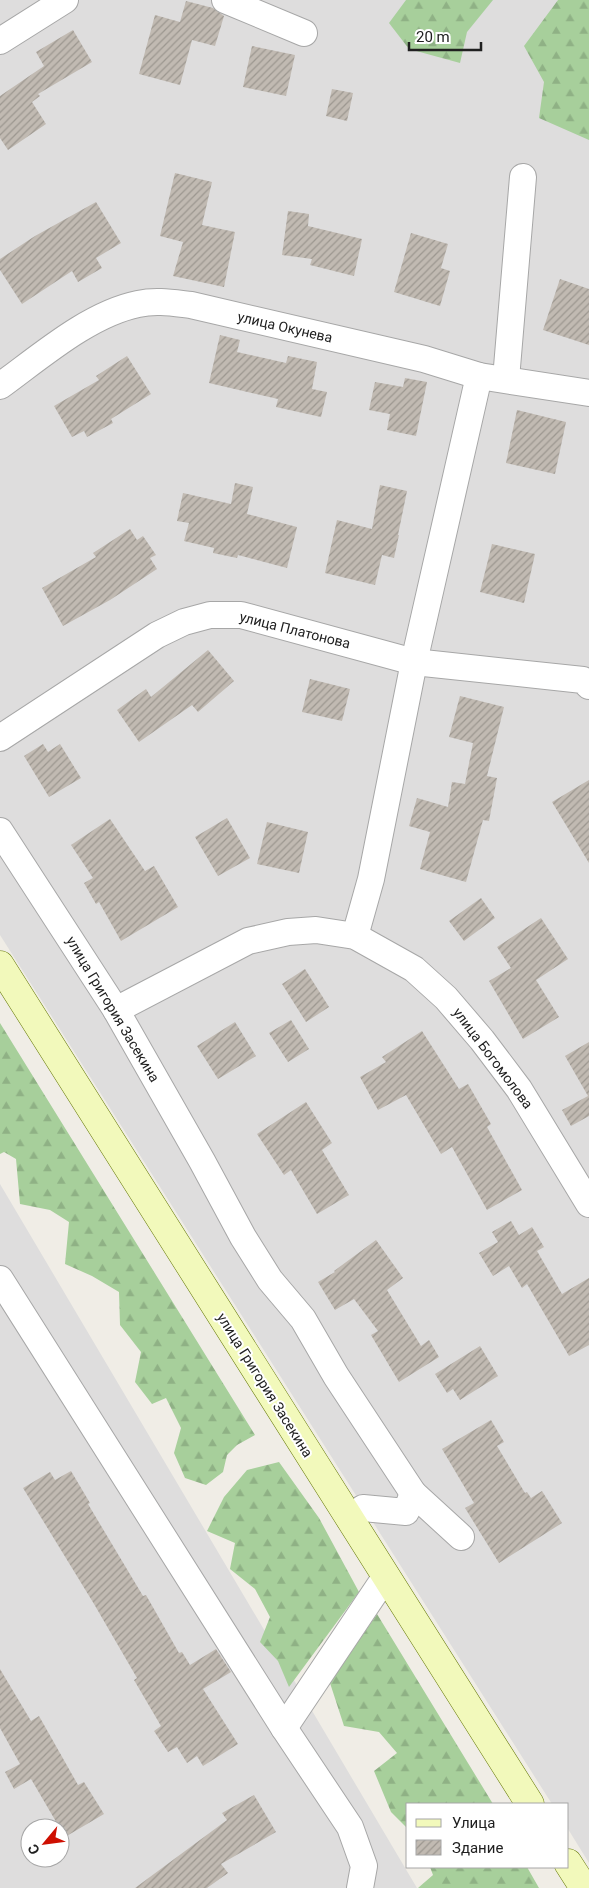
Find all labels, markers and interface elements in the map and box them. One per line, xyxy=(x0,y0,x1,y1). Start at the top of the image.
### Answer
scale bar xyxy=(409,20,482,52)
text: 20 m xyxy=(416,28,450,46)
street label: улица Окунева xyxy=(236,308,334,346)
street label: улица Платонова xyxy=(238,608,352,652)
street label: улица Григория Засекина xyxy=(63,933,163,1085)
street label: улица Богомолова xyxy=(450,1004,536,1112)
street label: улица Григория Засекина xyxy=(214,1310,316,1460)
legend xyxy=(406,1803,569,1868)
text: Улица xyxy=(452,1814,495,1832)
north arrow xyxy=(20,1818,70,1868)
text: Здание xyxy=(452,1839,503,1857)
text: С xyxy=(24,1841,43,1857)

